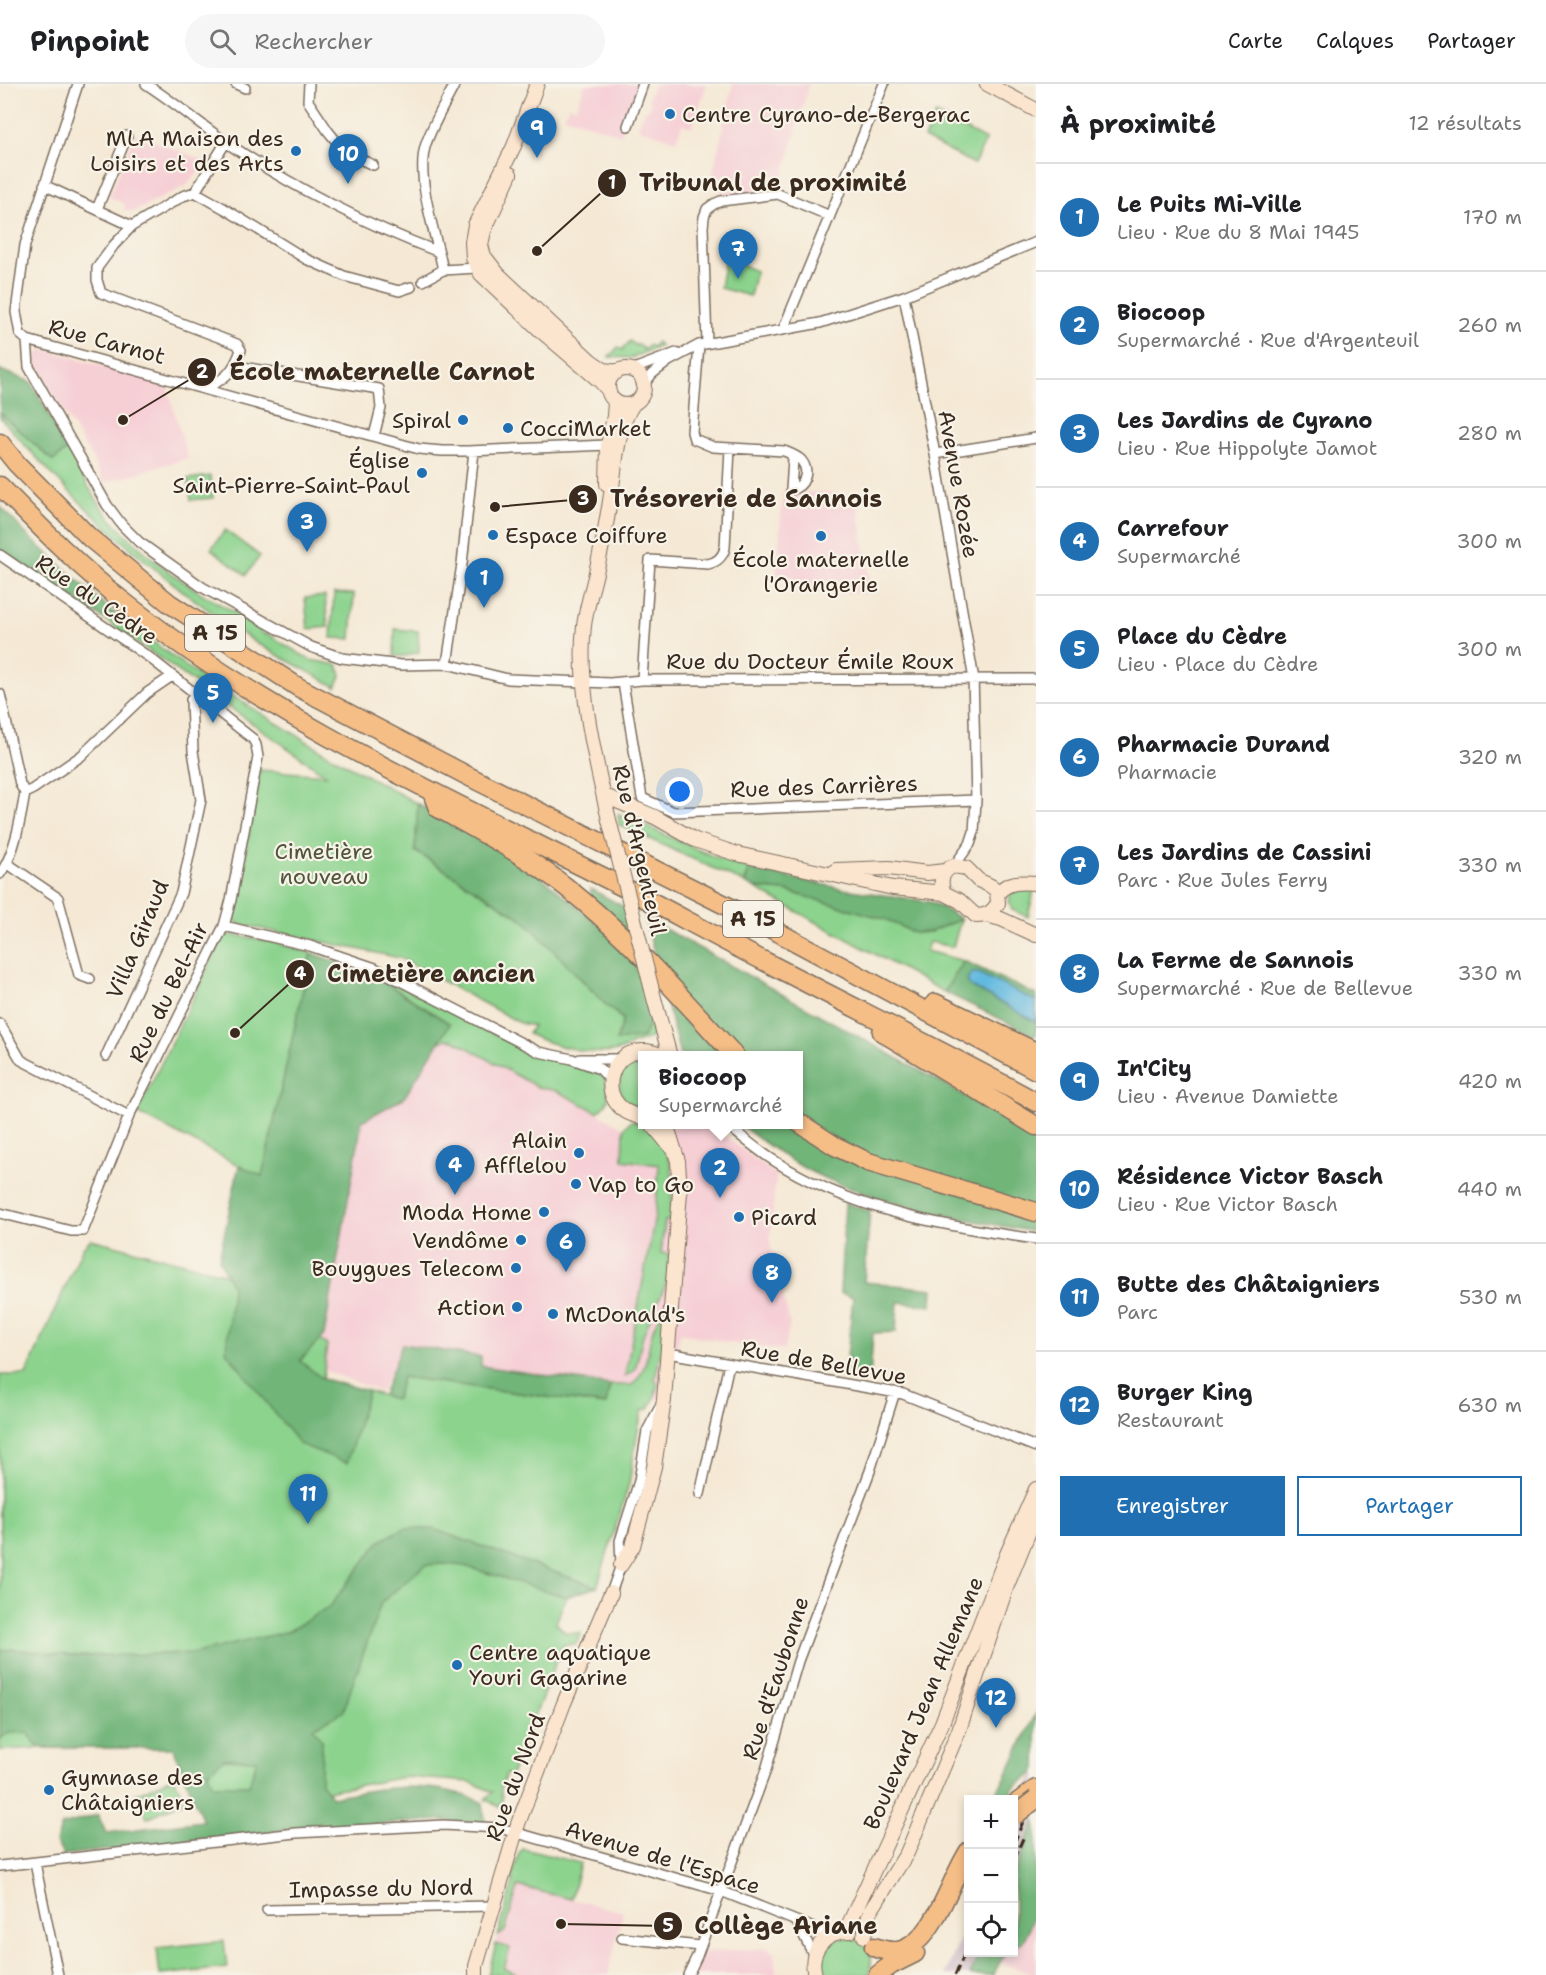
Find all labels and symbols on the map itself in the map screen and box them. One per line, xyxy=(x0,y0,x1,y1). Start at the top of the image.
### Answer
place label: Centre Cyrano-de-Bergerac xyxy=(682,100,971,129)
marker: Centre Cyrano-de-Bergerac xyxy=(663,107,677,121)
pin: 9 xyxy=(518,109,556,158)
place label: MLA Maison des Loisirs et des Arts xyxy=(90,124,284,178)
pin: 10 xyxy=(328,135,368,184)
marker: MLA Maison des Loisirs et des Arts xyxy=(289,144,303,158)
callout: Tribunal de proximité xyxy=(597,162,920,204)
text: Tribunal de proximité xyxy=(639,167,907,199)
text: 1 xyxy=(608,171,616,195)
pin: 7 xyxy=(718,230,758,279)
street label: Rue Carnot xyxy=(45,312,168,371)
callout: École maternelle Carnot xyxy=(187,351,547,393)
text: École maternelle Carnot xyxy=(229,354,535,388)
text: 2 xyxy=(196,360,209,384)
place label: Spiral xyxy=(392,406,451,435)
street label: Avenue Rozée xyxy=(931,408,986,560)
marker: Spiral xyxy=(456,413,470,427)
place label: CocciMarket xyxy=(520,414,651,443)
marker: CocciMarket xyxy=(501,421,515,435)
place label: Église Saint-Pierre-Saint-Paul xyxy=(172,446,410,500)
marker: Église Saint-Pierre-Saint-Paul xyxy=(415,466,429,480)
callout: Trésorerie de Sannois xyxy=(568,478,894,520)
text: Trésorerie de Sannois xyxy=(610,483,882,515)
text: 3 xyxy=(577,487,589,511)
pin: 3 xyxy=(288,502,326,552)
place label: Espace Coiffure xyxy=(505,521,668,550)
marker: Espace Coiffure xyxy=(486,528,500,542)
marker: École maternelle l'Orangerie xyxy=(814,529,828,543)
place label: École maternelle l'Orangerie xyxy=(732,545,910,599)
street label: Rue du Cèdre xyxy=(30,548,164,651)
pin: 1 xyxy=(464,558,504,608)
road number: A 15 xyxy=(185,615,245,651)
street label: Rue du Docteur Émile Roux xyxy=(666,647,954,676)
pin: 5 xyxy=(194,674,232,723)
street label: Rue d'Argenteuil xyxy=(606,762,673,939)
street label: Rue des Carrières xyxy=(730,769,918,804)
your location xyxy=(665,777,694,806)
park label: Cimetière nouveau xyxy=(274,837,374,891)
street label: Villa Giraud xyxy=(99,875,176,1003)
road number: A 15 xyxy=(723,901,783,937)
street label: Rue du Bel-Air xyxy=(122,917,215,1067)
callout: Cimetière ancien xyxy=(285,953,547,995)
text: Cimetière ancien xyxy=(327,958,535,990)
text: 4 xyxy=(294,962,307,986)
place label: Alain Afflelou xyxy=(484,1126,567,1180)
pin: 4 xyxy=(436,1146,474,1195)
marker: Alain Afflelou xyxy=(572,1146,586,1160)
pin: 2 xyxy=(700,1148,740,1198)
place label: Vap to Go xyxy=(588,1170,694,1199)
marker: Vap to Go xyxy=(569,1177,583,1191)
place label: Moda Home xyxy=(402,1198,532,1227)
place label: Picard xyxy=(751,1203,817,1232)
marker: Moda Home xyxy=(537,1205,551,1219)
marker: Picard xyxy=(732,1210,746,1224)
pin: 6 xyxy=(546,1222,586,1272)
place label: Vendôme xyxy=(412,1226,509,1255)
marker: Vendôme xyxy=(514,1233,528,1247)
place label: Bouygues Telecom xyxy=(312,1254,504,1283)
pin: 8 xyxy=(752,1254,792,1303)
marker: Bouygues Telecom xyxy=(509,1261,523,1275)
place label: Action xyxy=(437,1293,505,1322)
marker: Action xyxy=(510,1300,524,1314)
place label: McDonald's xyxy=(565,1300,686,1329)
marker: McDonald's xyxy=(546,1307,560,1321)
street label: Rue de Bellevue xyxy=(739,1334,909,1391)
pin: 11 xyxy=(288,1474,328,1524)
street label: Boulevard Jean Allemane xyxy=(857,1572,990,1834)
street label: Rue d'Eaubonne xyxy=(735,1593,816,1764)
place label: Centre aquatique Youri Gagarine xyxy=(469,1638,651,1692)
marker: Centre aquatique Youri Gagarine xyxy=(450,1658,464,1672)
pin: 12 xyxy=(976,1678,1016,1728)
street label: Rue du Nord xyxy=(479,1709,552,1845)
place label: Gymnase des Châtaigniers xyxy=(61,1763,204,1817)
marker: Gymnase des Châtaigniers xyxy=(42,1783,56,1797)
street label: Avenue de l'Espace xyxy=(562,1814,764,1901)
street label: Impasse du Nord xyxy=(289,1872,473,1905)
callout: Collège Ariane xyxy=(653,1905,890,1947)
text: Collège Ariane xyxy=(694,1910,878,1942)
text: 5 xyxy=(662,1914,674,1938)

